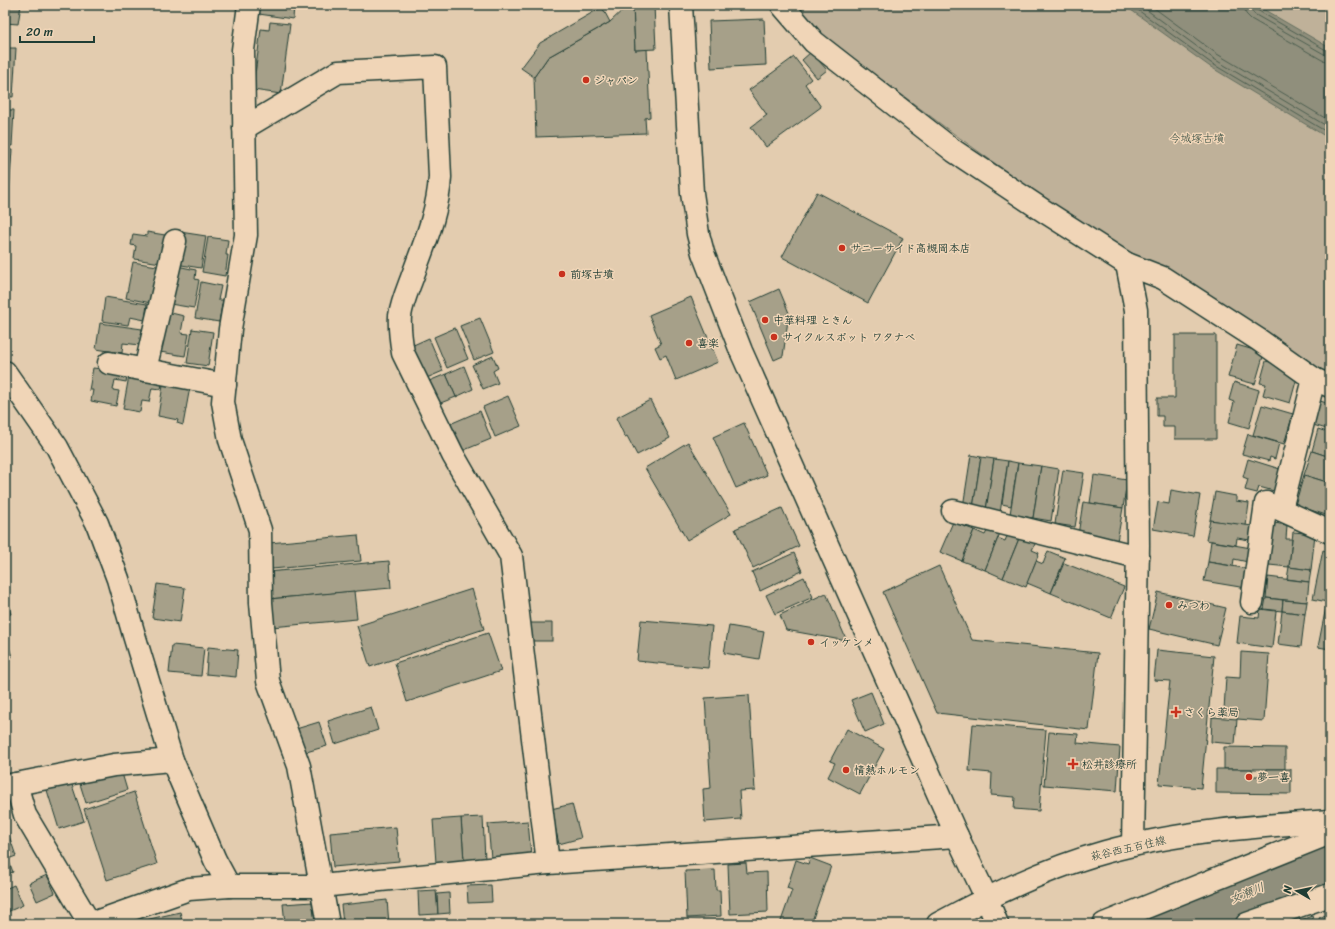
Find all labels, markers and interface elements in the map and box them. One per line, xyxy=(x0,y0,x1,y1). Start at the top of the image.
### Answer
scale bar xyxy=(20,18,94,44)
text: 20 m xyxy=(26,21,53,43)
place label: ジャパン xyxy=(594,71,638,90)
marker: ジャパン xyxy=(581,75,591,85)
park label: 今城塚古墳 xyxy=(1170,129,1225,148)
place label: サニーサイド高槻岡本店 xyxy=(850,239,971,258)
marker: サニーサイド高槻岡本店 xyxy=(837,243,847,253)
place label: 前塚古墳 xyxy=(570,265,614,284)
marker: 前塚古墳 xyxy=(557,269,567,279)
place label: 中華料理 ときん xyxy=(773,311,853,330)
marker: 中華料理 ときん xyxy=(760,315,770,325)
place label: サイクルスポット ワタナベ xyxy=(782,328,916,347)
marker: サイクルスポット ワタナベ xyxy=(769,332,779,342)
place label: 喜楽 xyxy=(697,334,719,353)
marker: 喜楽 xyxy=(684,338,694,348)
place label: みつわ xyxy=(1177,596,1210,615)
marker: みつわ xyxy=(1164,600,1174,610)
place label: イッケンメ xyxy=(819,633,874,652)
marker: イッケンメ xyxy=(806,637,816,647)
place label: さくら薬局 xyxy=(1184,703,1239,722)
marker: さくら薬局 xyxy=(1171,707,1181,717)
place label: 松井診療所 xyxy=(1082,755,1137,774)
marker: 松井診療所 xyxy=(1067,758,1079,770)
place label: 情熱ホルモン xyxy=(854,761,920,780)
marker: 情熱ホルモン xyxy=(841,765,851,775)
place label: 夢一喜 xyxy=(1257,768,1290,787)
marker: 夢一喜 xyxy=(1244,772,1254,782)
street label: 萩谷西五百住線 xyxy=(1088,831,1168,866)
north arrow xyxy=(1277,871,1317,911)
water label: 女瀬川 xyxy=(1226,876,1268,910)
text: N xyxy=(1277,884,1298,896)

